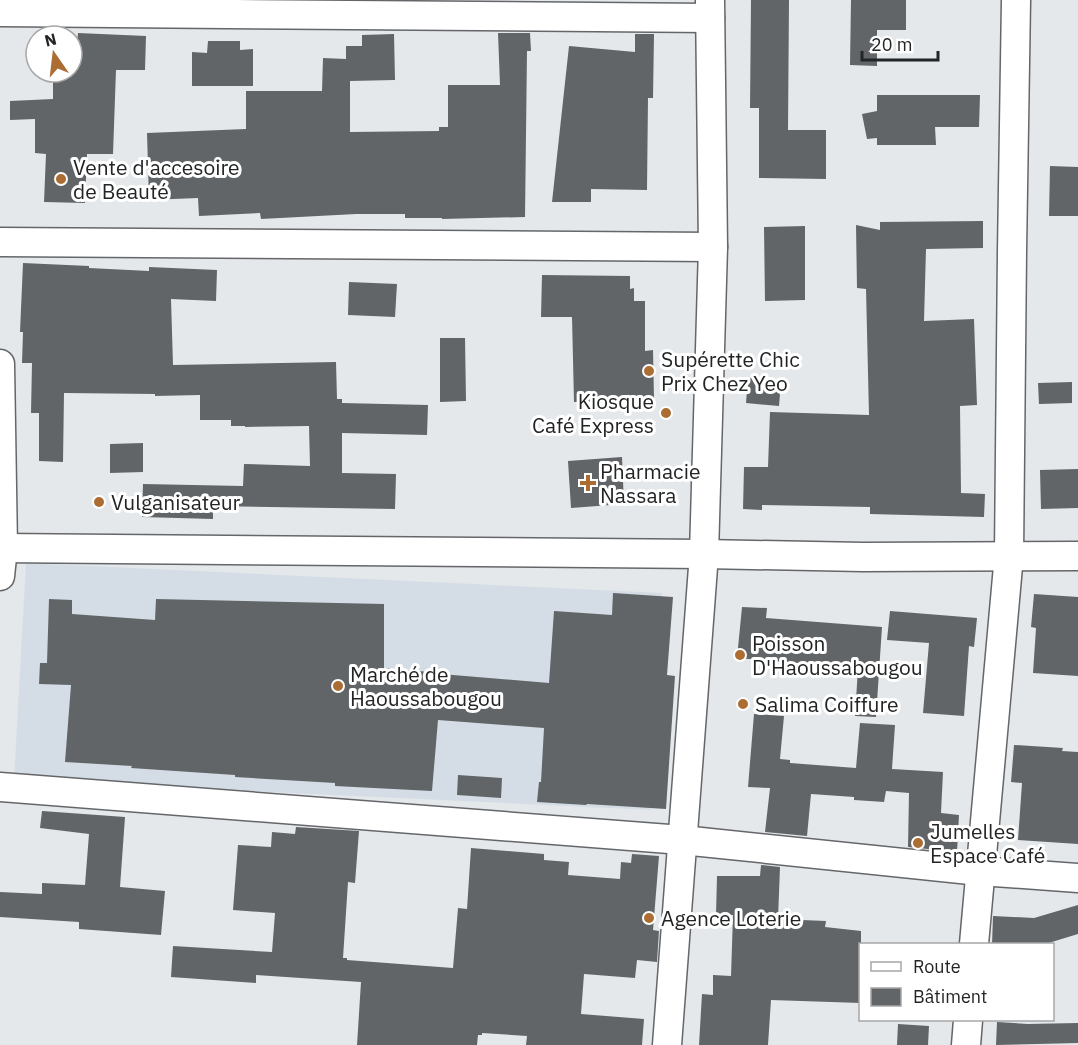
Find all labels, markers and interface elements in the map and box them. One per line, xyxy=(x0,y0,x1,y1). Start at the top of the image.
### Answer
north arrow xyxy=(24,24,84,84)
scale bar xyxy=(862,24,938,62)
text: N xyxy=(42,28,58,51)
text: 20 m xyxy=(871,33,913,56)
place label: Vente d'accesoire de Beauté xyxy=(73,153,240,205)
marker: Vente d'accesoire de Beauté xyxy=(54,172,68,186)
place label: Supérette Chic Prix Chez Yeo xyxy=(661,345,800,397)
marker: Supérette Chic Prix Chez Yeo xyxy=(642,364,656,378)
place label: Kiosque Café Express xyxy=(532,387,654,439)
marker: Kiosque Café Express xyxy=(659,406,673,420)
place label: Pharmacie Nassara xyxy=(600,457,700,509)
marker: Pharmacie Nassara xyxy=(581,476,595,490)
place label: Vulganisateur xyxy=(111,488,241,516)
marker: Vulganisateur xyxy=(92,495,106,509)
place label: Poisson D'Haoussabougou xyxy=(752,629,923,681)
marker: Poisson D'Haoussabougou xyxy=(733,648,747,662)
place label: Marché de Haoussabougou xyxy=(350,660,502,712)
marker: Marché de Haoussabougou xyxy=(331,679,345,693)
place label: Salima Coiffure xyxy=(755,690,899,718)
marker: Salima Coiffure xyxy=(736,697,750,711)
place label: Jumelles Espace Café xyxy=(930,817,1045,869)
marker: Jumelles Espace Café xyxy=(911,836,925,850)
place label: Agence Loterie xyxy=(661,904,801,932)
marker: Agence Loterie xyxy=(642,911,656,925)
legend xyxy=(859,943,1054,1021)
text: Route xyxy=(913,955,961,978)
text: Bâtiment xyxy=(913,985,987,1008)

